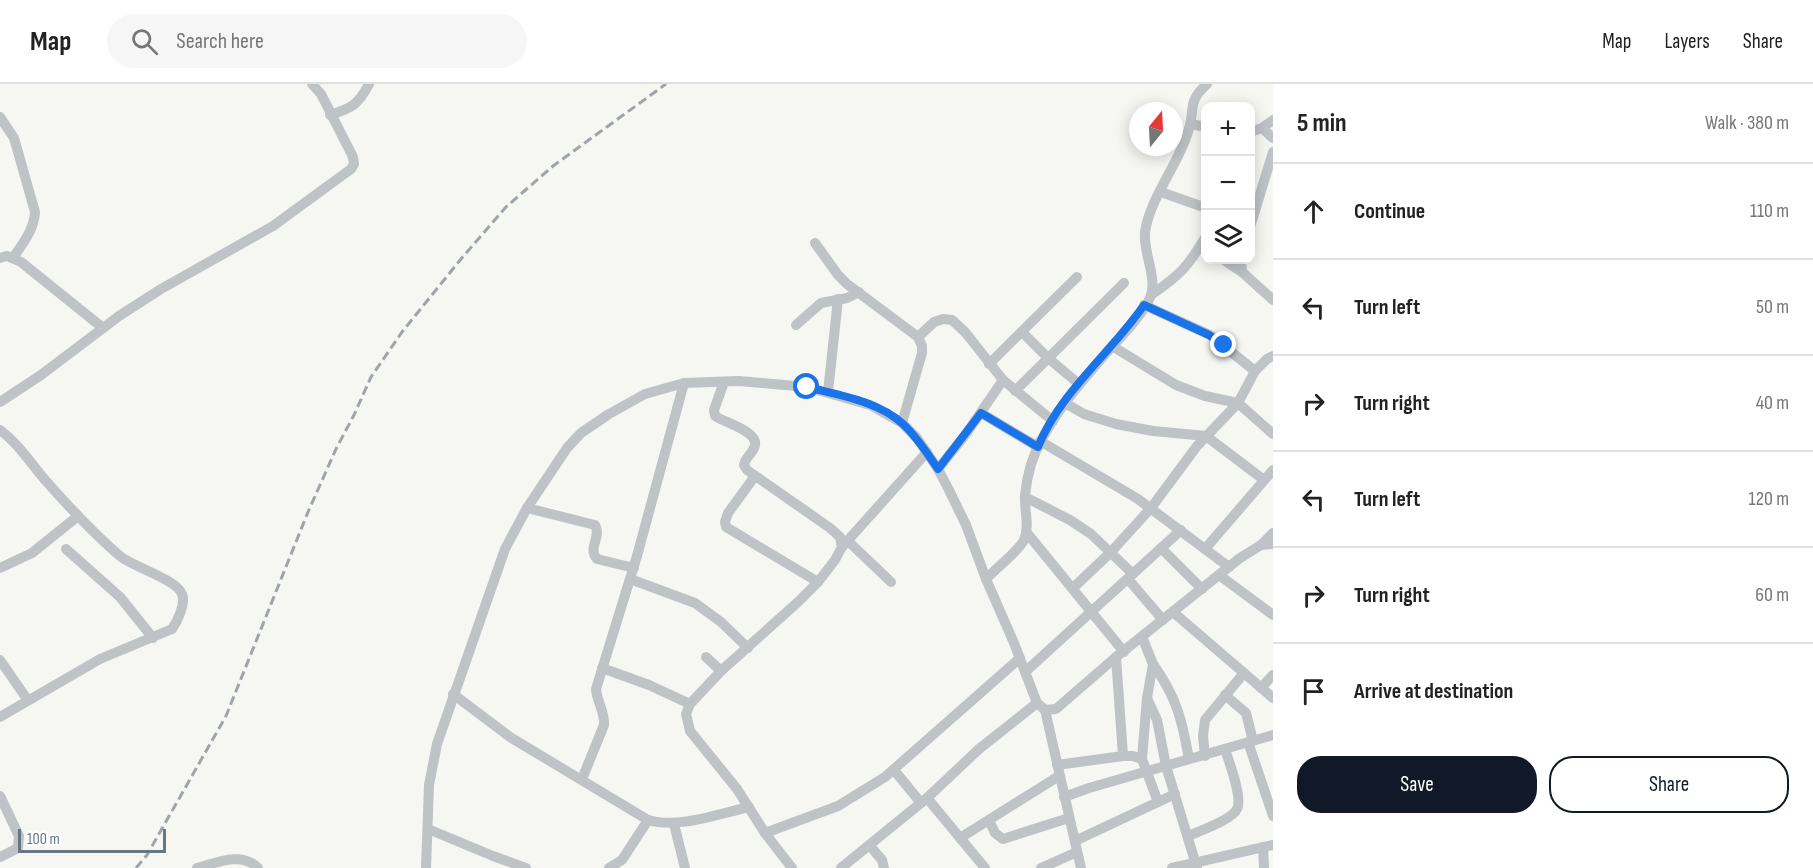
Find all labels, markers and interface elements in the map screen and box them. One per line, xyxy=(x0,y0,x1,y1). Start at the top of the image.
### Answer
search box xyxy=(107,14,527,68)
text: Map xyxy=(30,25,71,58)
icon: search xyxy=(128,25,161,58)
text: Search here xyxy=(176,28,264,55)
text: Map xyxy=(1602,29,1631,54)
text: Layers xyxy=(1664,29,1710,54)
text: Share xyxy=(1743,29,1783,54)
north arrow xyxy=(1129,102,1183,156)
map controls xyxy=(1201,102,1255,264)
button: + xyxy=(1201,102,1255,156)
text: 5 min xyxy=(1297,108,1347,139)
text: Walk · 380 m xyxy=(1705,111,1789,135)
button: − xyxy=(1201,156,1255,210)
icon: ahead xyxy=(1297,195,1330,228)
text: Continue xyxy=(1354,198,1425,225)
text: 110 m xyxy=(1750,199,1789,223)
button: layers xyxy=(1201,210,1255,264)
icon: left xyxy=(1297,291,1330,324)
text: Turn left xyxy=(1354,294,1420,321)
text: 50 m xyxy=(1756,295,1789,319)
route end xyxy=(1210,331,1236,357)
route start xyxy=(793,373,819,399)
icon: right xyxy=(1297,387,1330,420)
text: Turn right xyxy=(1354,390,1430,417)
text: 40 m xyxy=(1756,391,1789,415)
icon: left xyxy=(1297,483,1330,516)
text: Turn left xyxy=(1354,486,1420,513)
text: 120 m xyxy=(1749,487,1789,511)
icon: right xyxy=(1297,579,1330,612)
text: Turn right xyxy=(1354,582,1430,609)
text: 60 m xyxy=(1755,583,1789,607)
icon: arrive xyxy=(1297,675,1330,708)
text: Arrive at destination xyxy=(1354,678,1513,705)
button: Save xyxy=(1297,756,1537,813)
button: Share xyxy=(1549,756,1789,813)
scale bar xyxy=(18,826,166,854)
text: 100 m xyxy=(27,830,60,849)

